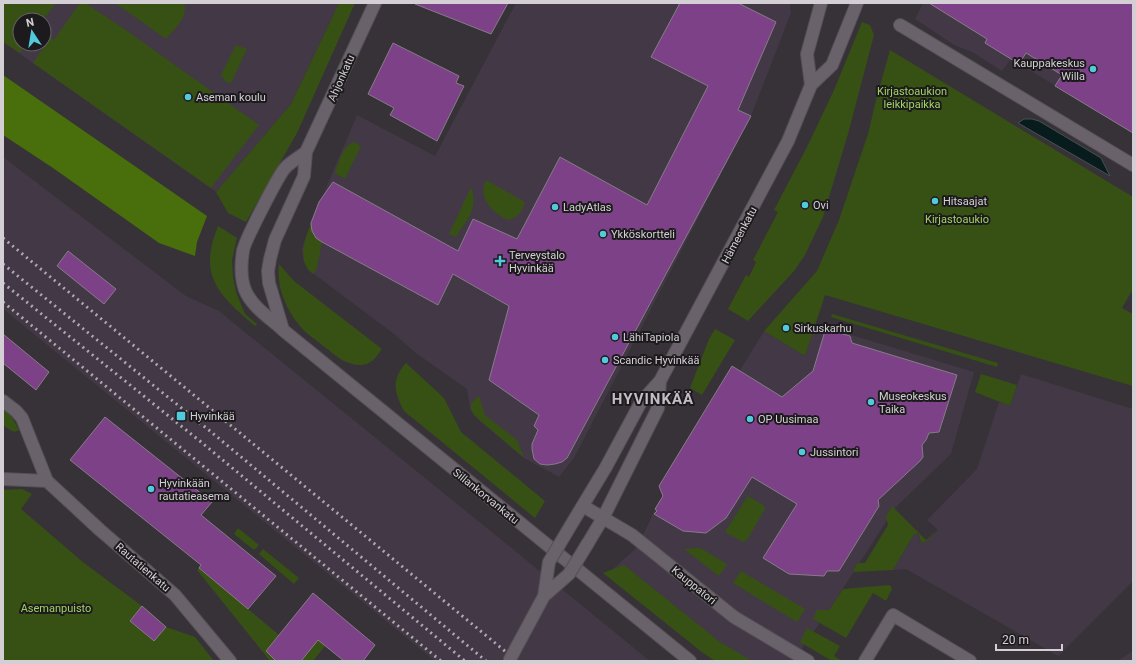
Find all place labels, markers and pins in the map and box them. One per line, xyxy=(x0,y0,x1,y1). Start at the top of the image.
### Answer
place label: Kauppakeskus Willa xyxy=(1013,57,1085,83)
marker: Kauppakeskus Willa xyxy=(1088,64,1098,74)
place label: Aseman koulu xyxy=(196,91,266,104)
marker: Aseman koulu xyxy=(183,92,193,102)
place label: Hitsaajat xyxy=(943,195,987,208)
marker: Hitsaajat xyxy=(930,196,940,206)
place label: Ovi xyxy=(813,199,829,212)
marker: Ovi xyxy=(800,200,810,210)
place label: LadyAtlas xyxy=(563,201,612,214)
marker: LadyAtlas xyxy=(550,202,560,212)
place label: Ykköskortteli xyxy=(611,228,675,241)
marker: Ykköskortteli xyxy=(598,229,608,239)
place label: Terveystalo Hyvinkää xyxy=(509,249,565,275)
marker: Terveystalo Hyvinkää xyxy=(494,255,506,267)
place label: Sirkuskarhu xyxy=(794,322,852,335)
marker: Sirkuskarhu xyxy=(781,323,791,333)
place label: LähiTapiola xyxy=(623,331,679,344)
marker: LähiTapiola xyxy=(610,332,620,342)
place label: Scandic Hyvinkää xyxy=(613,354,699,367)
marker: Scandic Hyvinkää xyxy=(600,355,610,365)
place label: Museokeskus Taika xyxy=(879,390,947,416)
marker: Museokeskus Taika xyxy=(866,397,876,407)
marker: Hyvinkää xyxy=(175,410,187,422)
place label: Hyvinkää xyxy=(190,410,235,423)
place label: OP Uusimaa xyxy=(758,413,818,426)
marker: OP Uusimaa xyxy=(745,414,755,424)
place label: Jussintori xyxy=(810,446,858,459)
marker: Jussintori xyxy=(797,447,807,457)
place label: Hyvinkään rautatieasema xyxy=(159,477,229,503)
marker: Hyvinkään rautatieasema xyxy=(146,484,156,494)

